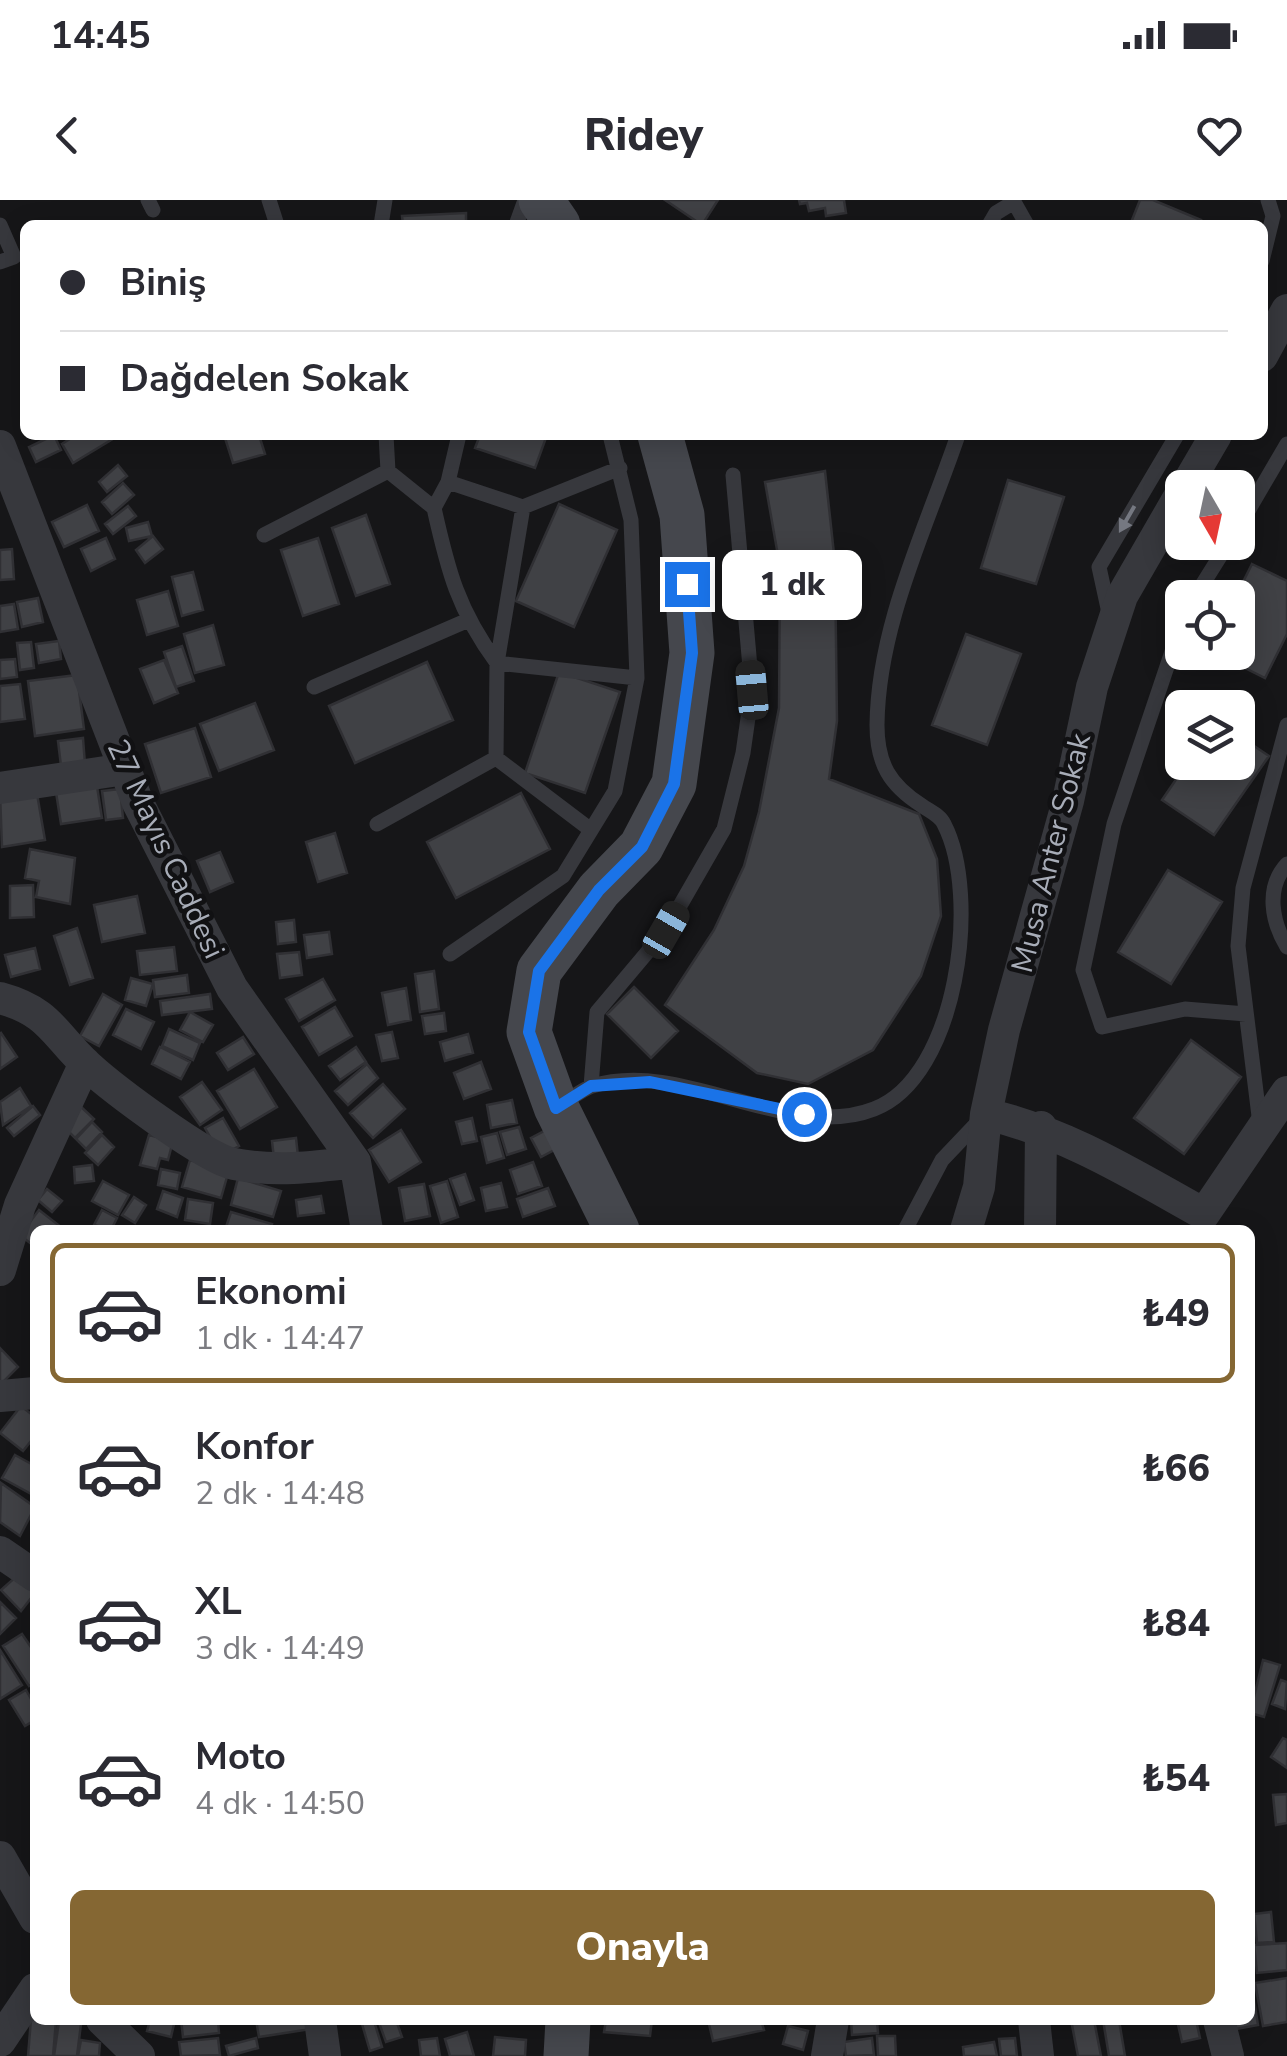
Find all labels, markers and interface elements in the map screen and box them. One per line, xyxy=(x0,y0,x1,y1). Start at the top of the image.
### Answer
text: 14:45 xyxy=(50,10,151,61)
text: Ridey xyxy=(584,105,703,166)
icon: back xyxy=(40,108,95,163)
icon: heart xyxy=(1192,108,1247,163)
text: Biniş xyxy=(120,257,206,308)
text: Dağdelen Sokak xyxy=(120,353,408,404)
north arrow xyxy=(1165,470,1255,560)
map controls xyxy=(1165,470,1255,780)
one-way arrow xyxy=(1119,505,1136,533)
callout: 1 dk xyxy=(722,549,862,619)
route end xyxy=(665,562,710,607)
text: 1 dk xyxy=(759,563,825,606)
button: locate xyxy=(1165,580,1255,670)
car xyxy=(734,659,770,721)
button: layers xyxy=(1165,690,1255,780)
street label: Musa Anter Sokak xyxy=(1002,728,1101,977)
street label: 27 Mayıs Caddesi xyxy=(97,733,234,966)
car xyxy=(638,897,694,963)
route start xyxy=(782,1092,827,1137)
text: Ekonomi xyxy=(195,1266,347,1317)
icon: car xyxy=(75,1268,165,1358)
text: ₺49 xyxy=(1142,1288,1210,1339)
text: 1 dk · 14:47 xyxy=(195,1317,365,1360)
text: Konfor xyxy=(195,1421,314,1472)
icon: car xyxy=(75,1423,165,1513)
text: ₺66 xyxy=(1142,1443,1210,1494)
text: 2 dk · 14:48 xyxy=(195,1472,365,1515)
text: XL xyxy=(195,1576,242,1627)
icon: car xyxy=(75,1578,165,1668)
text: ₺84 xyxy=(1142,1598,1210,1649)
text: 3 dk · 14:49 xyxy=(195,1627,365,1670)
text: Moto xyxy=(195,1731,286,1782)
icon: car xyxy=(75,1733,165,1823)
text: ₺54 xyxy=(1142,1753,1210,1804)
text: 4 dk · 14:50 xyxy=(195,1782,365,1825)
button: Onayla xyxy=(70,1890,1215,2005)

